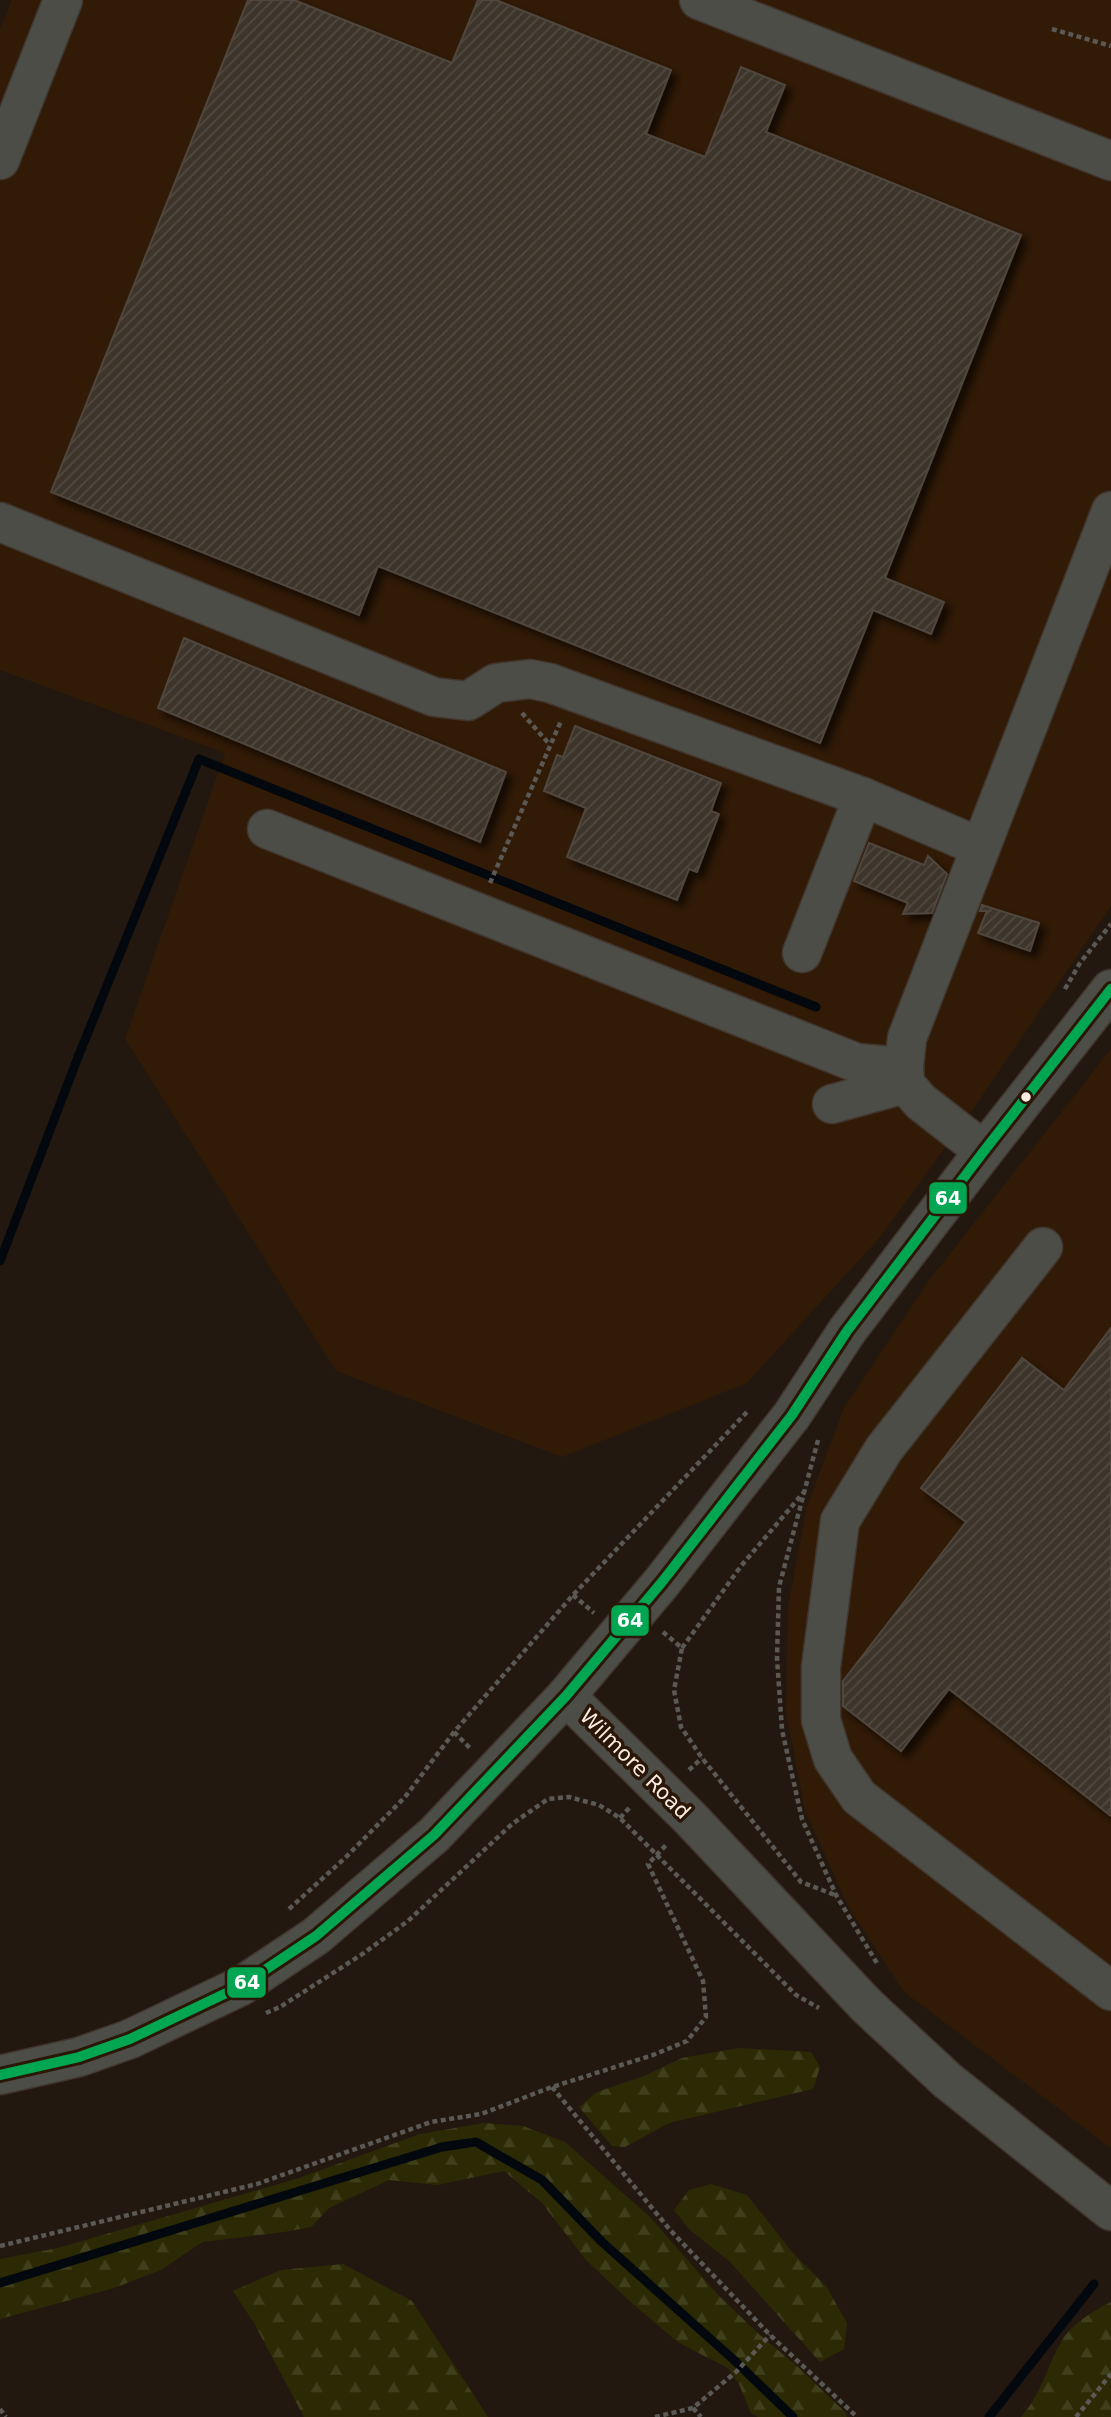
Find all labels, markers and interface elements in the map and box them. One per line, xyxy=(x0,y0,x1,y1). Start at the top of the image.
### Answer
unlabelled marker xyxy=(1019,1090,1033,1104)
line badge: 64 xyxy=(928,1181,968,1215)
text: 64 xyxy=(935,1187,961,1209)
line badge: 64 xyxy=(610,1604,650,1637)
text: 64 xyxy=(617,1609,643,1631)
street label: Wilmore Road xyxy=(575,1704,695,1824)
line badge: 64 xyxy=(226,1966,267,1999)
text: 64 xyxy=(234,1971,260,1993)

